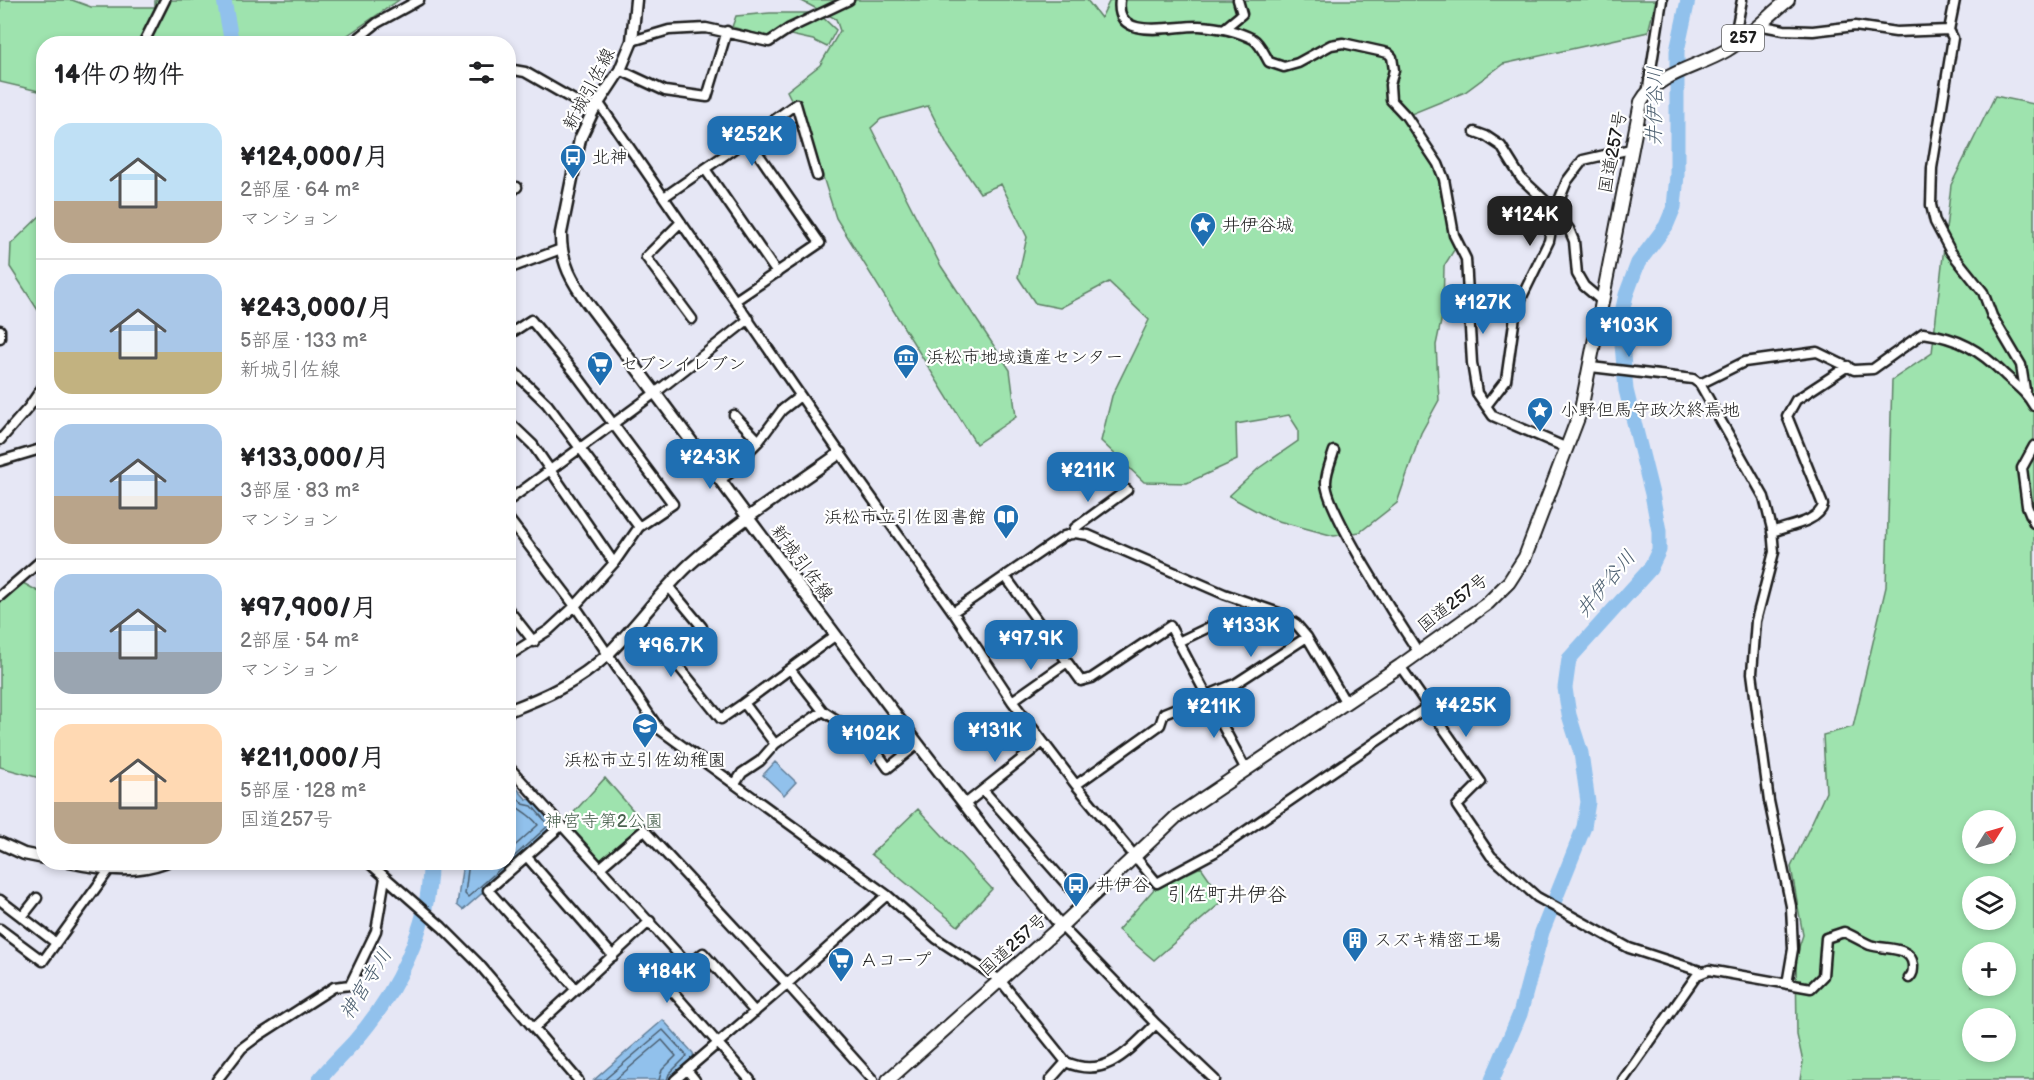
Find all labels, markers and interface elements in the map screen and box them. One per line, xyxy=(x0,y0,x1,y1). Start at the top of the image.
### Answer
road number: 257 xyxy=(1722,25,1764,51)
street label: 新城引佐線 xyxy=(559,44,619,134)
icon: filters xyxy=(465,56,498,89)
text: 14件の物件 xyxy=(54,60,184,91)
water label: 井伊谷川 xyxy=(1642,66,1668,146)
street label: 国道257号 xyxy=(1595,109,1631,195)
pin: ¥252K xyxy=(710,116,794,167)
text: ¥252K xyxy=(721,123,783,147)
text: ¥124,000/月 xyxy=(240,142,390,173)
bus stop icon: 北神 xyxy=(558,142,588,180)
icon: home xyxy=(102,147,174,219)
place label: 北神 xyxy=(592,147,628,168)
text: 2部屋 · 64 m² xyxy=(240,178,360,202)
pin: ¥124K xyxy=(1488,196,1572,247)
text: ¥124K xyxy=(1501,203,1559,227)
text: マンション xyxy=(240,207,339,231)
place icon: 井伊谷城 xyxy=(1188,210,1218,248)
place label: 井伊谷城 xyxy=(1222,215,1294,236)
pin: ¥127K xyxy=(1441,284,1525,335)
text: ¥127K xyxy=(1455,291,1511,315)
text: ¥243,000/月 xyxy=(240,293,394,324)
icon: home xyxy=(102,298,174,370)
pin: ¥103K xyxy=(1587,307,1671,358)
text: ¥103K xyxy=(1600,314,1658,338)
text: 5部屋 · 133 m² xyxy=(240,329,367,353)
museum icon: 浜松市地域遺産センター xyxy=(891,342,921,380)
place label: 浜松市地域遺産センター xyxy=(926,347,1123,368)
supermarket icon: セブンイレブン xyxy=(585,349,615,387)
place label: セブンイレブン xyxy=(620,354,746,375)
text: 新城引佐線 xyxy=(240,358,340,382)
place icon: 小野但馬守政次終焉地 xyxy=(1525,395,1555,433)
place label: 小野但馬守政次終焉地 xyxy=(1560,400,1740,421)
pin: ¥243K xyxy=(668,439,752,490)
text: ¥133,000/月 xyxy=(240,443,390,474)
text: ¥243K xyxy=(680,446,740,470)
icon: home xyxy=(102,448,174,520)
pin: ¥211K xyxy=(1046,452,1130,503)
text: ¥211K xyxy=(1061,459,1115,483)
text: 3部屋 · 83 m² xyxy=(240,479,360,503)
library icon: 浜松市立引佐図書館 xyxy=(991,502,1021,540)
place label: 浜松市立引佐図書館 xyxy=(824,507,986,528)
text: マンション xyxy=(240,508,339,532)
street label: 新城引佐線 xyxy=(767,521,837,605)
water label: 井伊谷川 xyxy=(1571,546,1641,622)
street label: 国道257号 xyxy=(1414,569,1492,637)
text: ¥97,900/月 xyxy=(240,593,377,624)
icon: home xyxy=(102,598,174,670)
pin: ¥133K xyxy=(1209,607,1293,658)
text: ¥133K xyxy=(1222,614,1280,638)
pin: ¥97.9K xyxy=(982,620,1080,671)
pin: ¥96.7K xyxy=(622,627,720,678)
text: ¥97.9K xyxy=(999,627,1063,651)
text: 2部屋 · 54 m² xyxy=(240,629,359,653)
text: ¥96.7K xyxy=(638,634,704,658)
text: マンション xyxy=(240,658,339,682)
pin: ¥425K xyxy=(1424,687,1508,738)
pin: ¥211K xyxy=(1172,688,1256,739)
text: ¥425K xyxy=(1435,694,1497,718)
text: ¥211K xyxy=(1187,695,1241,719)
school or university icon: 浜松市立引佐幼稚園 xyxy=(630,711,660,749)
pin: ¥131K xyxy=(953,712,1037,763)
pin: ¥102K xyxy=(829,715,913,766)
text: ¥131K xyxy=(968,719,1022,743)
text: ¥102K xyxy=(842,722,900,746)
text: ¥211,000/月 xyxy=(240,743,386,774)
icon: home xyxy=(102,748,174,820)
place label: 浜松市立引佐幼稚園 xyxy=(564,750,726,771)
text: 5部屋 · 128 m² xyxy=(240,779,366,803)
text: 国道257号 xyxy=(240,808,333,832)
north arrow xyxy=(1962,810,2016,864)
map controls xyxy=(1962,810,2016,1062)
park label: 神宮寺第2公園 xyxy=(545,811,663,832)
bus stop icon: 井伊谷 xyxy=(1061,870,1091,908)
place label: 井伊谷 xyxy=(1096,875,1150,896)
button: layers xyxy=(1962,876,2016,930)
district label: 引佐町井伊谷 xyxy=(1167,883,1287,907)
street label: 国道257号 xyxy=(975,909,1051,981)
building icon: スズキ精密工場 xyxy=(1340,925,1370,963)
place label: スズキ精密工場 xyxy=(1374,930,1501,951)
button: + xyxy=(1962,942,2016,996)
water label: 神宮寺川 xyxy=(335,944,397,1024)
supermarket icon: Ａコープ xyxy=(826,945,856,983)
place label: Ａコープ xyxy=(860,950,931,971)
pin: ¥184K xyxy=(625,953,709,1004)
text: ¥184K xyxy=(638,960,696,984)
button: − xyxy=(1962,1008,2016,1062)

